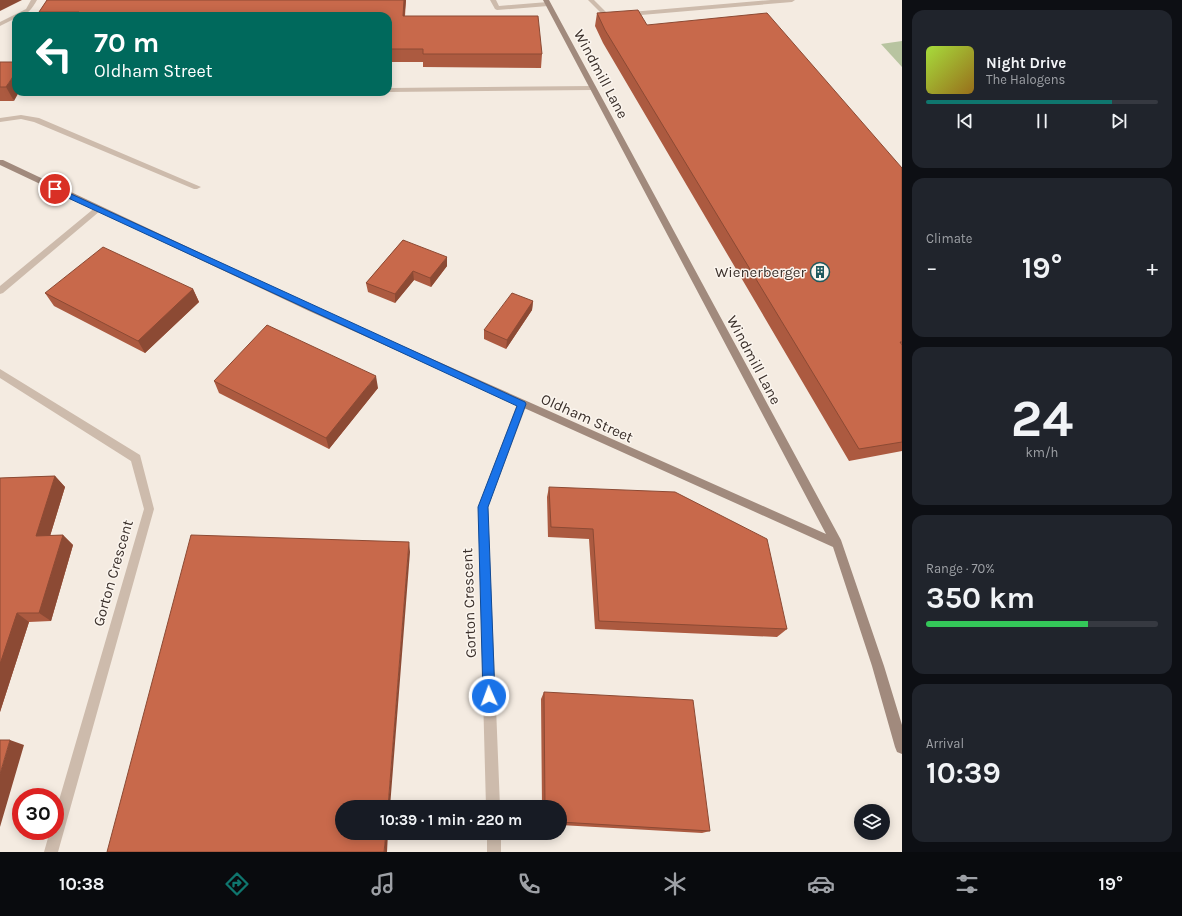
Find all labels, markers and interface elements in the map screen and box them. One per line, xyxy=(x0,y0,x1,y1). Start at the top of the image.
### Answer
text: 70 m xyxy=(94,26,159,59)
street label: Windmill Lane xyxy=(570,26,632,122)
icon: left xyxy=(28,28,80,80)
text: Night Drive xyxy=(986,54,1066,72)
text: Oldham Street xyxy=(94,60,213,82)
text: The Halogens xyxy=(986,72,1065,87)
icon: previous xyxy=(954,110,976,132)
icon: pause xyxy=(1031,110,1053,132)
icon: next xyxy=(1108,110,1130,132)
pin xyxy=(38,172,72,206)
icon: arrive xyxy=(44,178,66,200)
text: Climate xyxy=(926,231,972,246)
text: 19° xyxy=(1022,250,1062,286)
text: − xyxy=(926,255,938,281)
text: + xyxy=(1146,255,1158,281)
building icon: Wienerberger xyxy=(809,261,831,283)
place label: Wienerberger xyxy=(715,263,807,281)
street label: Windmill Lane xyxy=(723,312,785,408)
text: 24 xyxy=(1011,388,1073,449)
street label: Oldham Street xyxy=(538,390,636,446)
text: km/h xyxy=(1026,445,1058,460)
street label: Gorton Crescent xyxy=(89,517,137,628)
street label: Gorton Crescent xyxy=(458,547,480,658)
text: Range · 70% xyxy=(926,561,995,576)
text: 350 km xyxy=(926,580,1035,616)
position arrow xyxy=(468,675,510,717)
text: Arrival xyxy=(926,736,964,751)
text: 10:39 xyxy=(926,755,1001,791)
speed limit sign: 30 xyxy=(12,788,64,840)
map controls xyxy=(854,804,890,840)
button: layers xyxy=(854,804,890,840)
text: 10:39 · 1 min · 220 m xyxy=(380,811,522,829)
icon: directions xyxy=(223,870,251,898)
icon: music xyxy=(369,870,397,898)
icon: phone xyxy=(515,870,543,898)
icon: climate xyxy=(661,870,689,898)
icon: car xyxy=(807,870,835,898)
icon: filters xyxy=(953,870,981,898)
text: 10:38 xyxy=(59,873,105,895)
text: 19° xyxy=(1099,873,1123,895)

